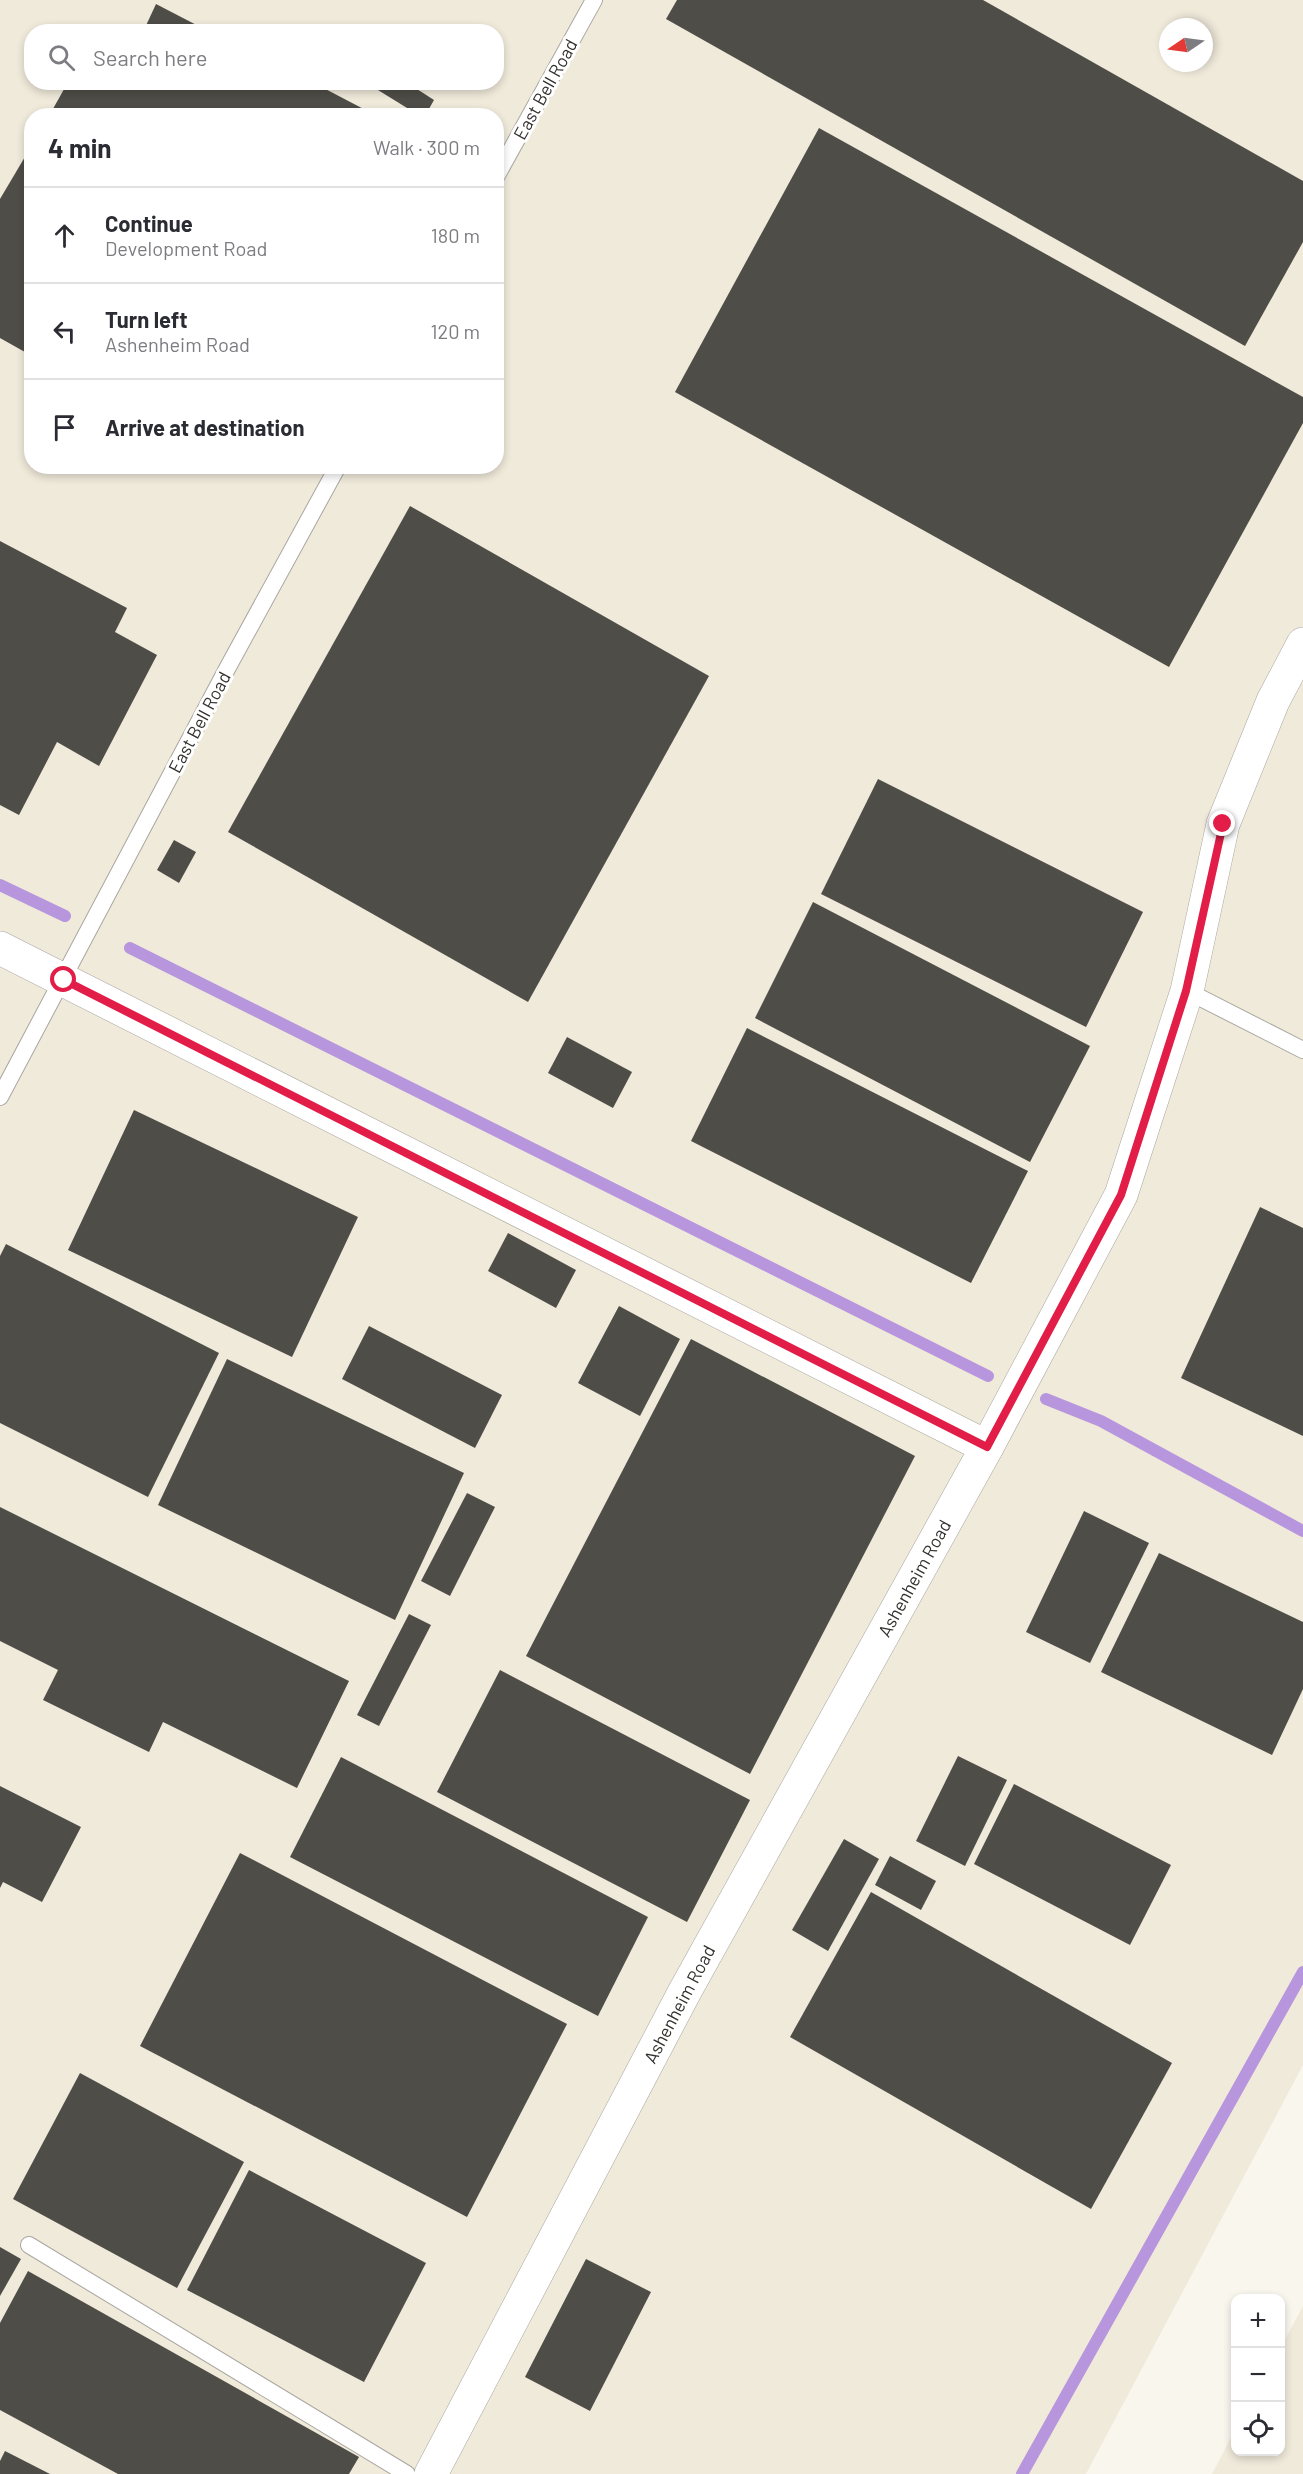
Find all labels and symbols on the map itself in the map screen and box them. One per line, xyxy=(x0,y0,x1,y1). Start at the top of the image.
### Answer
north arrow xyxy=(1159,18,1213,72)
street label: East Bell Road xyxy=(508,35,582,143)
street label: East Bell Road xyxy=(163,668,235,776)
route end xyxy=(1209,810,1235,836)
route start xyxy=(50,966,76,992)
street label: Ashenheim Road xyxy=(873,1516,955,1640)
street label: Ashenheim Road xyxy=(639,1941,719,2067)

